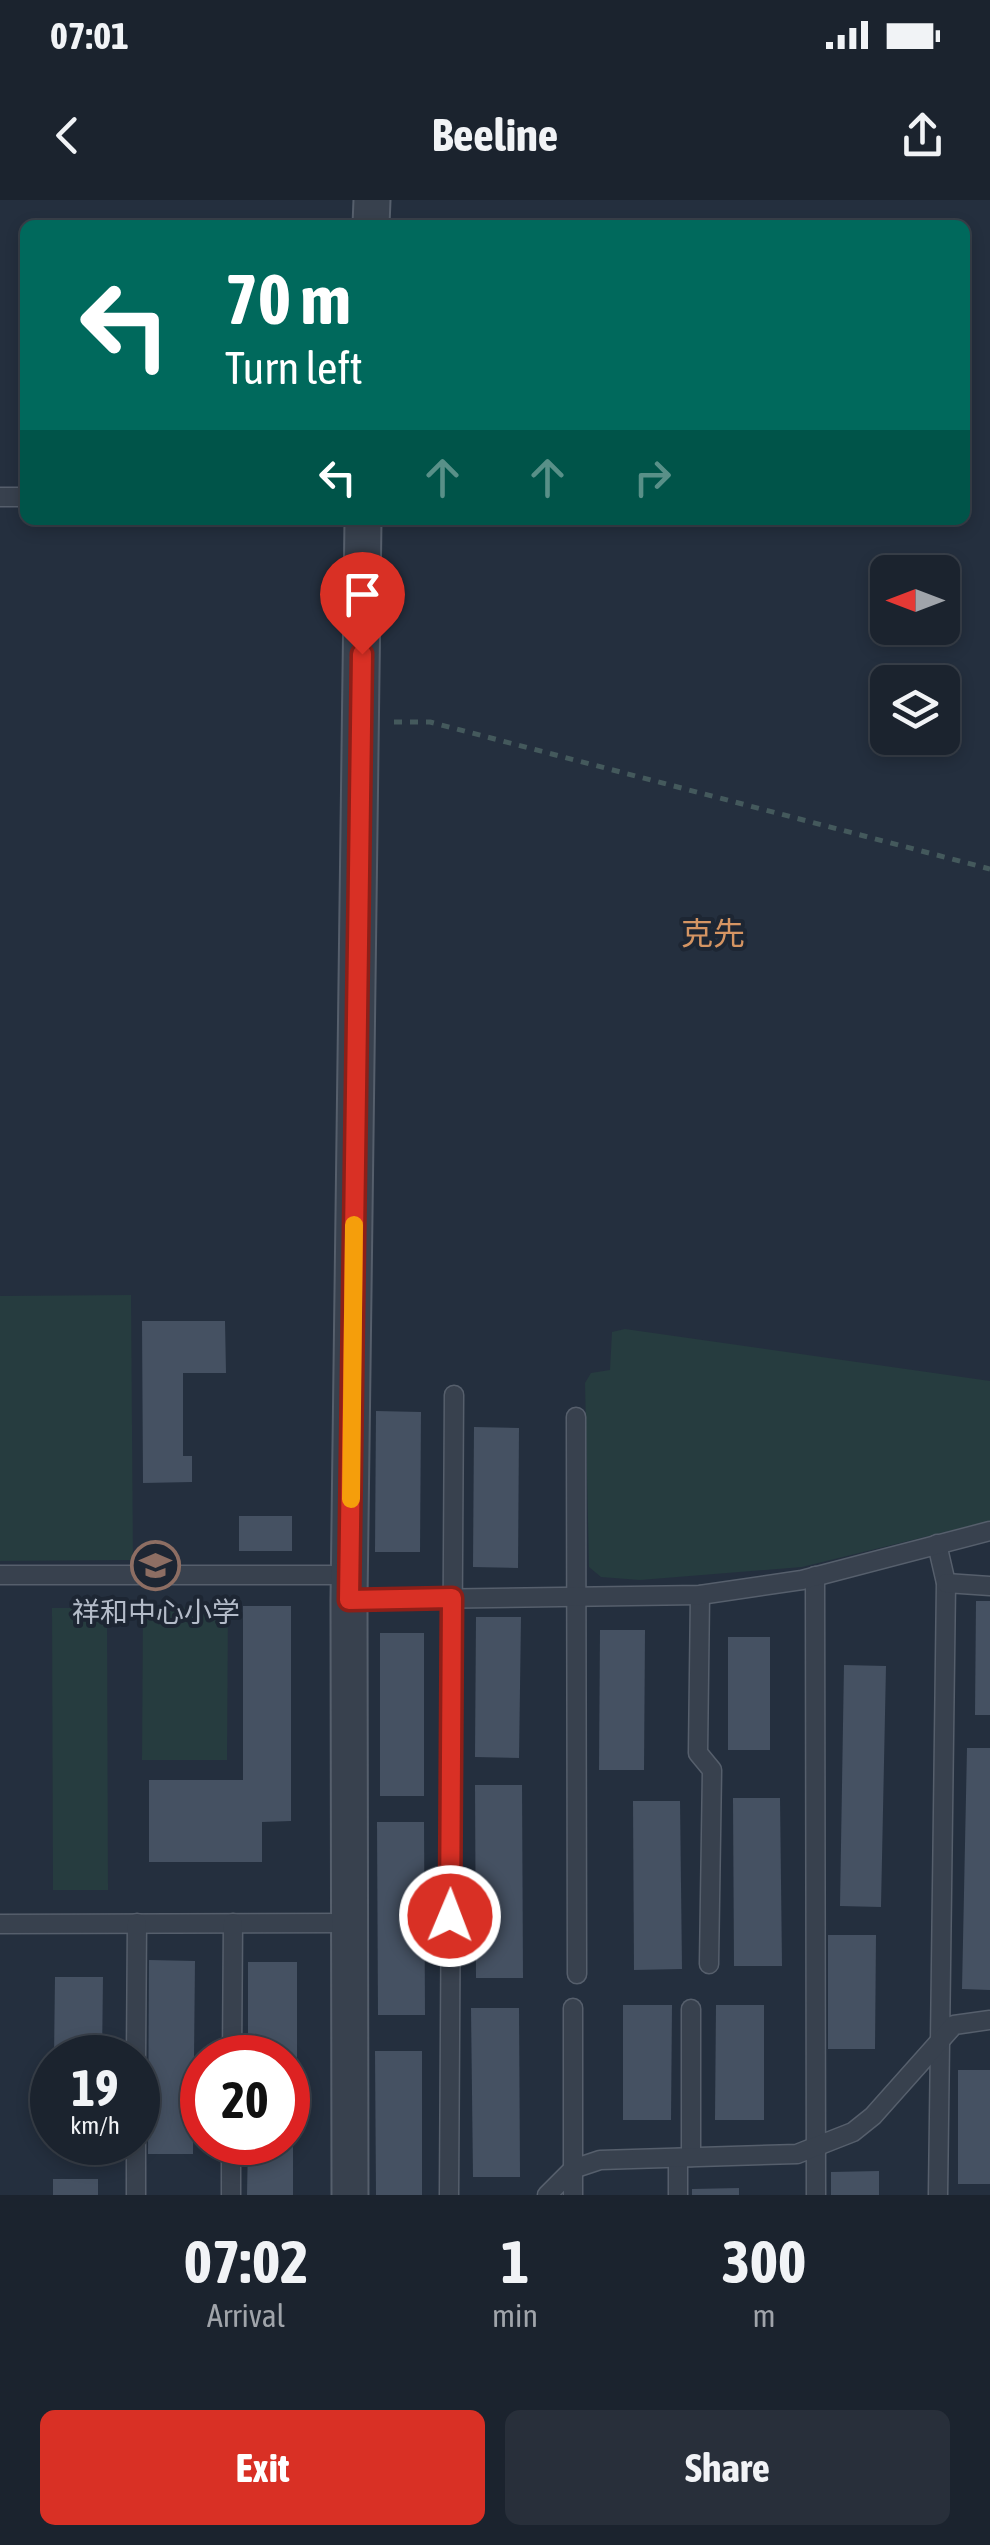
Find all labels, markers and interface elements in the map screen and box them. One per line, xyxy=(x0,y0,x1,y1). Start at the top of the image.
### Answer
text: 07:01 xyxy=(50,14,129,57)
icon: back xyxy=(40,108,95,163)
icon: share xyxy=(895,108,950,163)
text: Beeline xyxy=(432,109,558,161)
text: 70 m xyxy=(225,259,351,339)
icon: left xyxy=(60,260,190,390)
text: Turn left xyxy=(225,342,363,394)
icon: left xyxy=(310,450,365,505)
icon: ahead xyxy=(415,450,470,505)
icon: ahead xyxy=(520,450,575,505)
icon: right xyxy=(625,450,680,505)
pin xyxy=(320,552,405,655)
north arrow xyxy=(870,555,960,645)
map controls xyxy=(870,555,960,755)
icon: arrive xyxy=(335,567,390,622)
button: layers xyxy=(870,665,960,755)
district label: 克先 xyxy=(681,915,745,952)
school or university icon: 祥和中心小学 xyxy=(130,1539,182,1591)
place label: 祥和中心小学 xyxy=(72,1596,240,1628)
position arrow xyxy=(398,1864,502,1968)
speed limit sign: 20 xyxy=(180,2035,310,2165)
text: 19 xyxy=(71,2059,118,2117)
text: km/h xyxy=(70,2111,120,2139)
text: 07:02 xyxy=(184,2227,308,2296)
text: 1 xyxy=(501,2227,529,2296)
text: 300 xyxy=(722,2227,806,2296)
text: Arrival xyxy=(207,2297,285,2334)
text: min xyxy=(492,2297,538,2334)
text: m xyxy=(752,2297,776,2334)
button: Exit xyxy=(40,2410,485,2525)
button: Share xyxy=(505,2410,950,2525)

